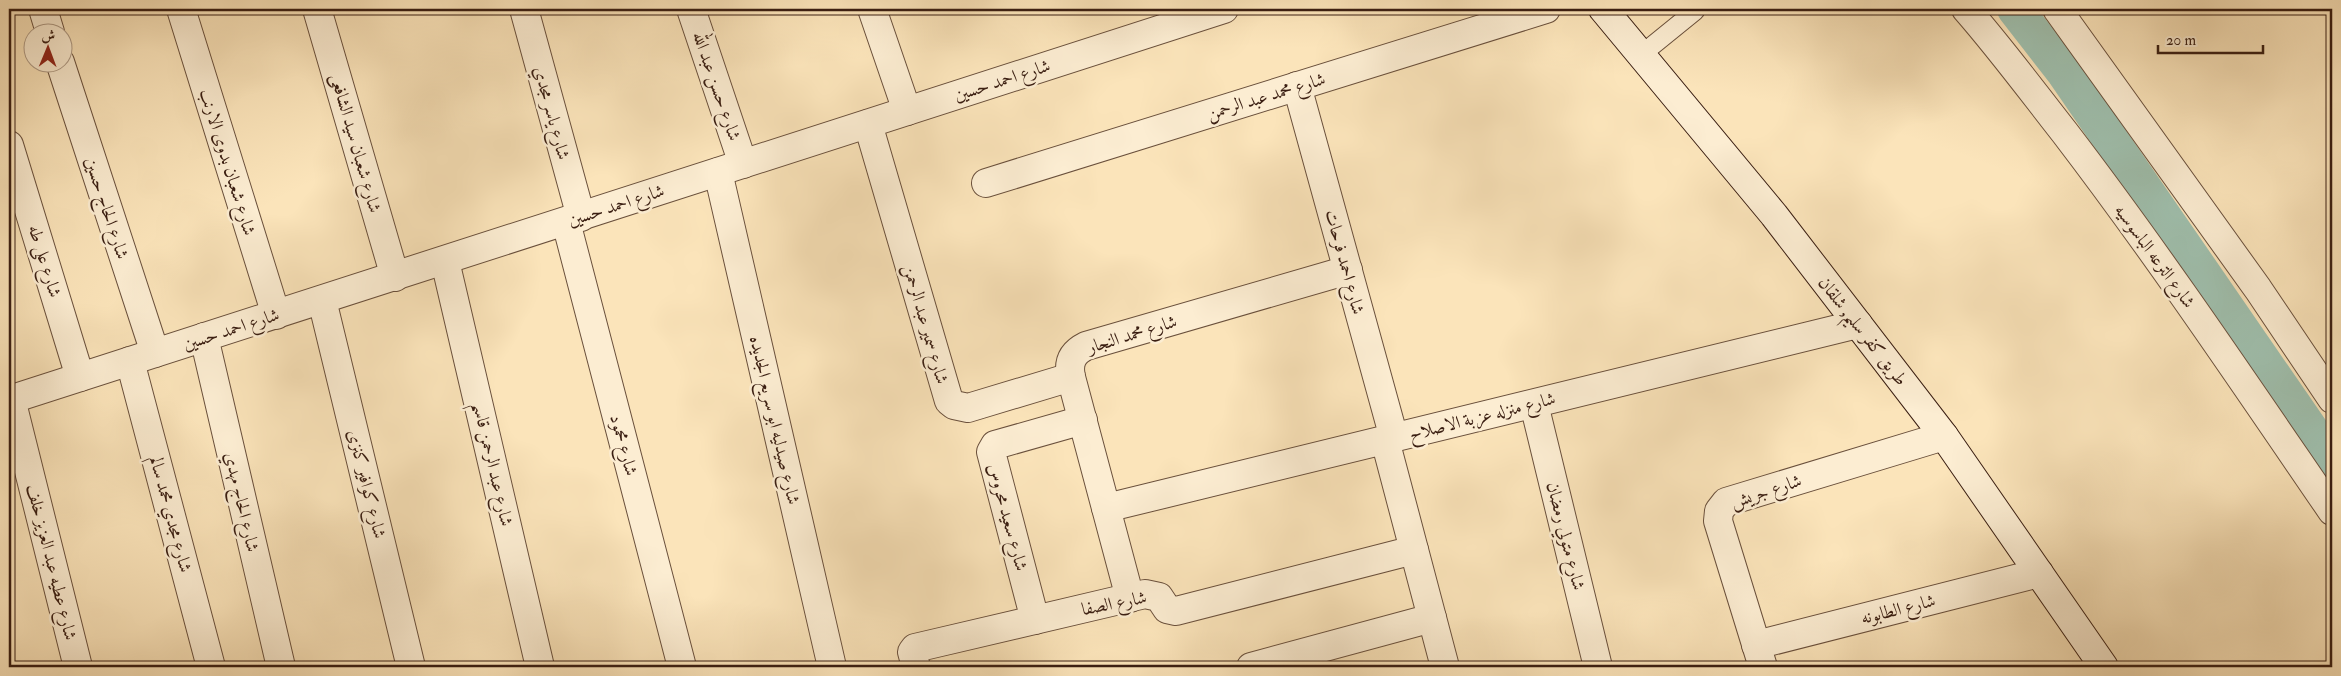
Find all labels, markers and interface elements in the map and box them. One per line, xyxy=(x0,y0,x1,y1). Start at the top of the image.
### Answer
north arrow xyxy=(22,22,72,72)
scale bar xyxy=(2158,22,2264,54)
text: ش xyxy=(41,27,55,44)
street label: شارع حسن عبد الله xyxy=(684,27,749,145)
text: 20 m xyxy=(2166,31,2196,50)
street label: شارع احمد حسين xyxy=(951,54,1054,110)
street label: شارع ياسر مجدي xyxy=(525,64,575,163)
street label: شارع محمد عبد الرحمن xyxy=(1204,68,1329,128)
street label: شارع شعبان سيد الشافعى xyxy=(322,71,386,216)
street label: شارع شعبان بدوى الارنب xyxy=(191,86,261,239)
street label: شارع الحاج حسين xyxy=(75,154,134,263)
street label: شارع احمد حسين xyxy=(565,179,668,235)
street label: شارع الترعه الباسوسيه xyxy=(2107,200,2200,315)
street label: شارع احمد فرحات xyxy=(1317,207,1370,318)
street label: شارع على طه xyxy=(20,222,66,301)
street label: شارع سمير عبد الرحمن xyxy=(895,261,954,388)
street label: طريق كفر سليم, شلقان xyxy=(1808,272,1912,394)
street label: شارع احمد حسين xyxy=(180,303,283,359)
street label: شارع محمد النجار xyxy=(1082,310,1181,362)
street label: شارع صيدليه ابو سريع الجديده xyxy=(740,333,805,508)
street label: شارع منزله عزبة الاصلاح xyxy=(1406,387,1559,450)
street label: شارع عبد الرحمن قاسم xyxy=(461,400,518,530)
street label: شارع محمود xyxy=(601,412,643,479)
street label: شارع كوافير كنزى xyxy=(339,427,391,542)
street label: شارع الحاج مهدي xyxy=(215,450,264,555)
street label: شارع مجدي محمد سالم xyxy=(140,453,197,576)
street label: شارع سعيد محروس xyxy=(979,461,1033,574)
street label: شارع جريش xyxy=(1728,469,1806,517)
street label: شارع متولي رمضان xyxy=(1538,480,1590,593)
street label: شارع عطيه عبد العزيز خلف xyxy=(18,482,82,643)
street label: شارع الصفا xyxy=(1079,586,1149,624)
street label: شارع الطابونه xyxy=(1858,589,1939,633)

